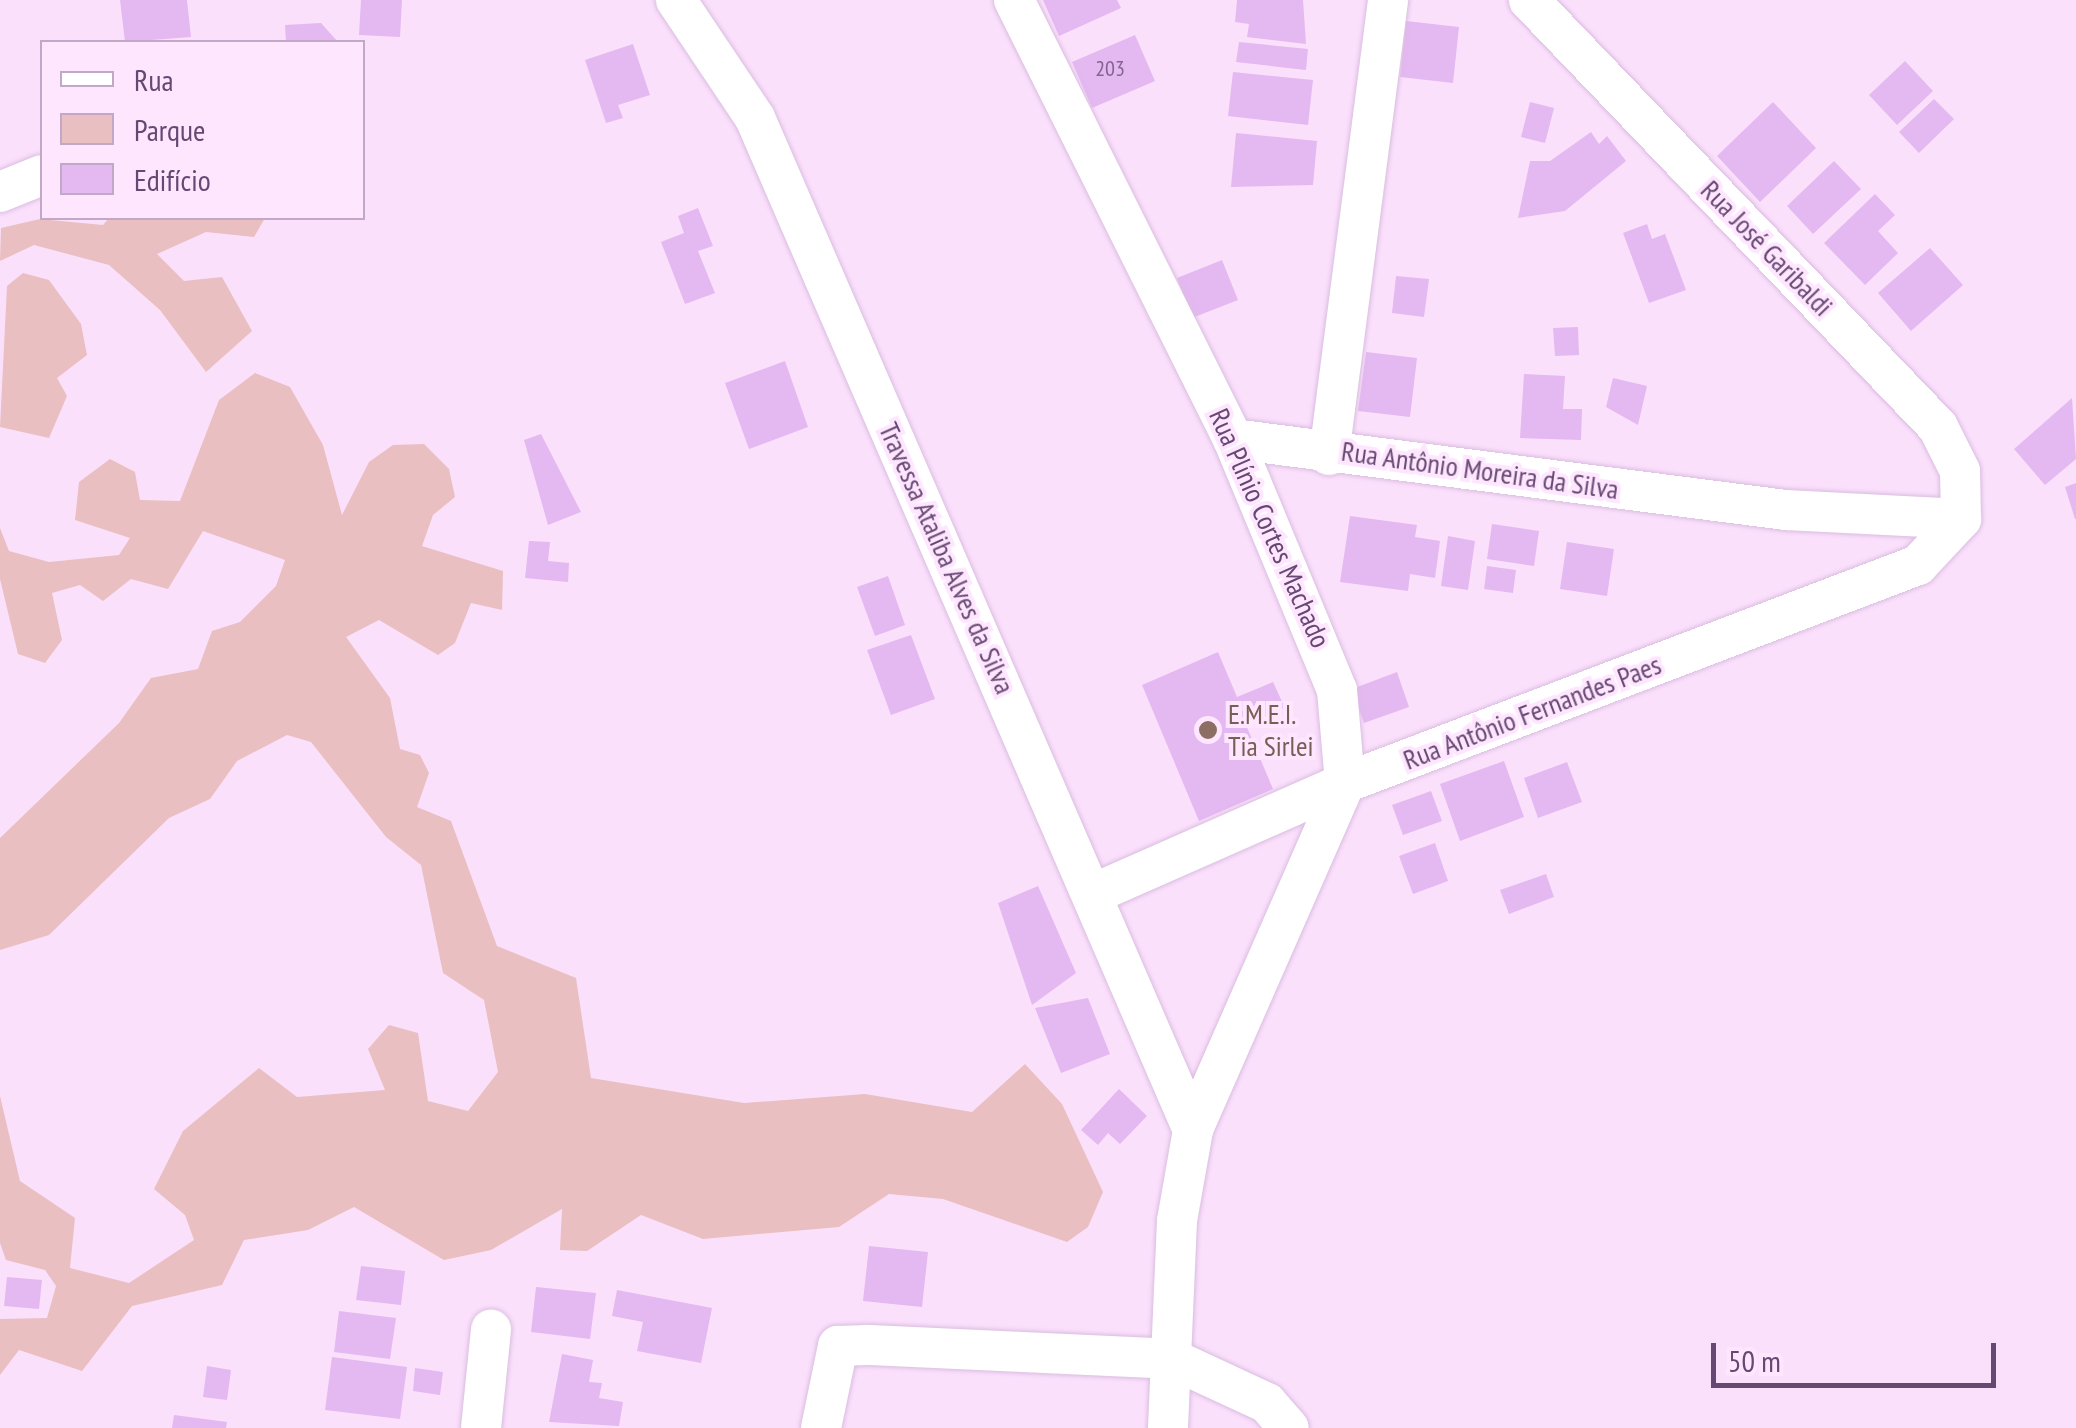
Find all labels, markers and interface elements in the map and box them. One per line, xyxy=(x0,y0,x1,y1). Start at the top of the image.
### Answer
legend xyxy=(40,40,365,220)
house number: 203 xyxy=(1095,56,1125,82)
text: Rua xyxy=(134,60,173,99)
text: Parque xyxy=(134,110,205,149)
text: Edifício xyxy=(134,160,211,199)
street label: Rua José Garibaldi xyxy=(1694,173,1840,323)
street label: Rua Plínio Cortes Machado xyxy=(1202,403,1338,653)
street label: Travessa Ataliba Alves da Silva xyxy=(872,417,1022,699)
street label: Rua Antônio Moreira da Silva xyxy=(1339,434,1621,506)
street label: Rua Antônio Fernandes Paes xyxy=(1398,647,1666,777)
place label: E.M.E.I. Tia Sirlei xyxy=(1228,697,1314,763)
marker: E.M.E.I. Tia Sirlei xyxy=(1197,719,1219,741)
scale bar xyxy=(1716,1323,2001,1385)
text: 50 m xyxy=(1728,1341,1781,1380)

